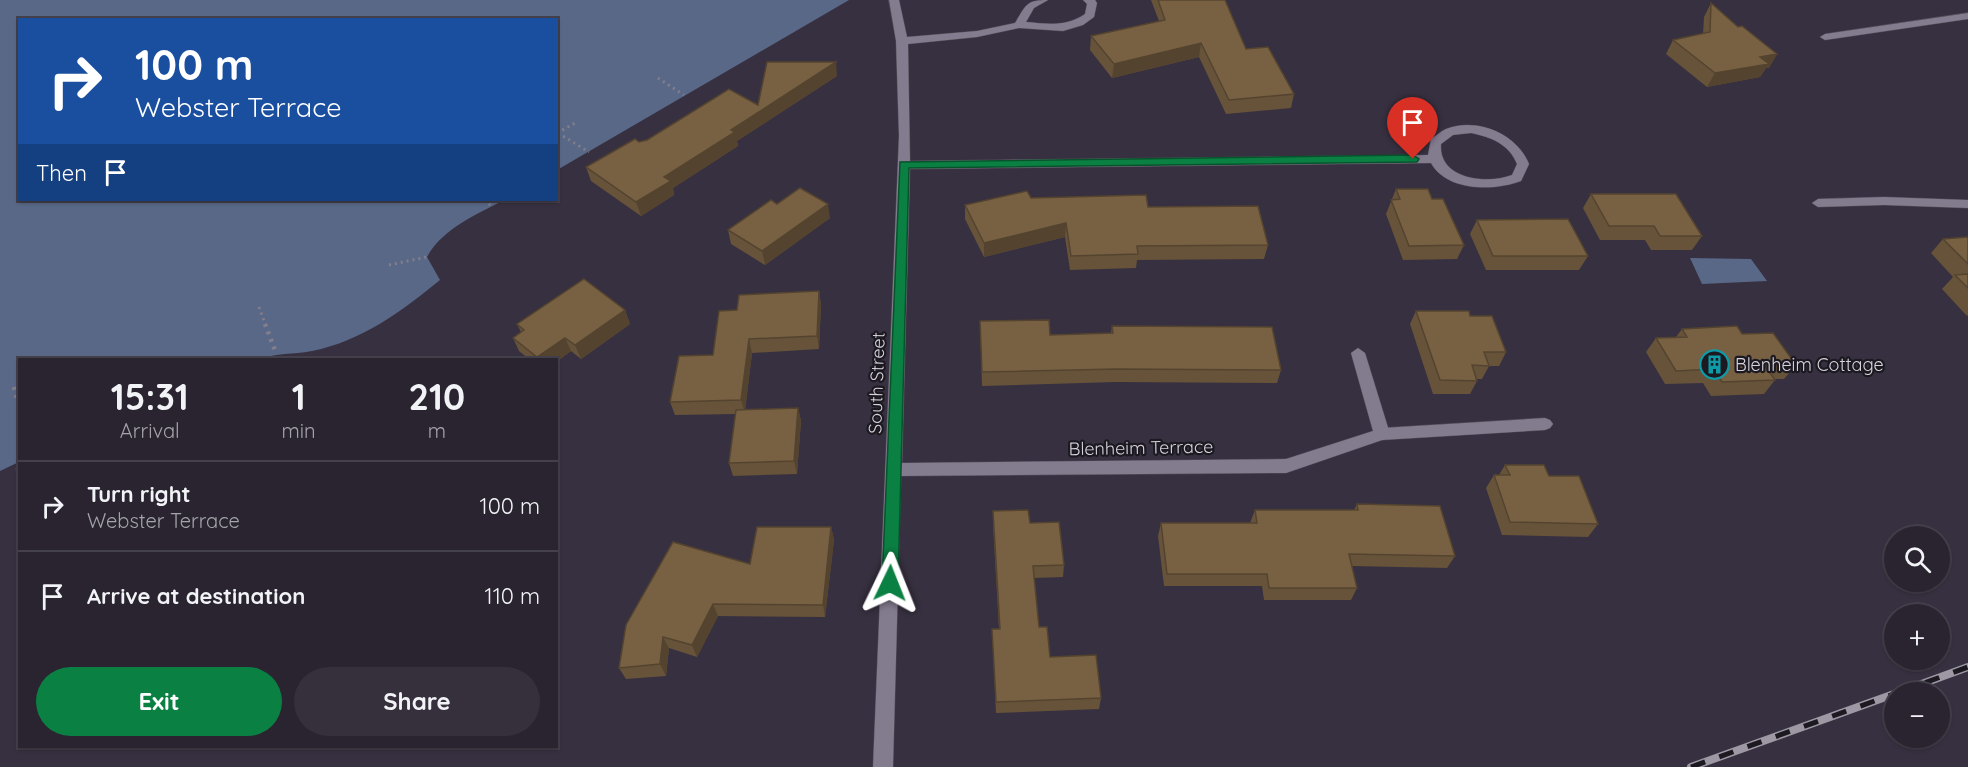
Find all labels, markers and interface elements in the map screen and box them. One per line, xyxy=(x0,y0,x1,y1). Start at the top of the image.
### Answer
text: 100 m xyxy=(135,38,253,91)
icon: right xyxy=(36,42,114,120)
text: Webster Terrace xyxy=(135,90,341,124)
pin xyxy=(1387,97,1438,159)
icon: arrive xyxy=(1396,106,1429,139)
icon: arrive xyxy=(99,156,132,189)
text: Then xyxy=(36,159,87,187)
street label: South Street xyxy=(863,332,890,434)
building icon: Blenheim Cottage xyxy=(1698,349,1730,381)
place label: Blenheim Cottage xyxy=(1735,353,1884,376)
text: 15:31 xyxy=(111,374,189,419)
text: 1 xyxy=(292,374,306,419)
text: 210 xyxy=(409,374,465,419)
text: Arrival xyxy=(120,418,180,443)
text: min xyxy=(282,418,316,443)
text: m xyxy=(428,418,446,443)
street label: Blenheim Terrace xyxy=(1068,435,1214,460)
text: Turn right xyxy=(87,480,191,508)
icon: right xyxy=(36,490,69,523)
text: 100 m xyxy=(480,492,540,520)
text: Webster Terrace xyxy=(87,508,240,533)
map controls xyxy=(1884,526,1950,748)
button: search xyxy=(1884,526,1950,592)
position arrow xyxy=(858,551,922,615)
icon: arrive xyxy=(36,580,69,613)
text: Arrive at destination xyxy=(87,582,305,610)
text: 110 m xyxy=(485,582,540,610)
button: + xyxy=(1884,604,1950,670)
button: Exit xyxy=(36,667,282,736)
button: Share xyxy=(294,667,540,736)
button: − xyxy=(1884,682,1950,748)

